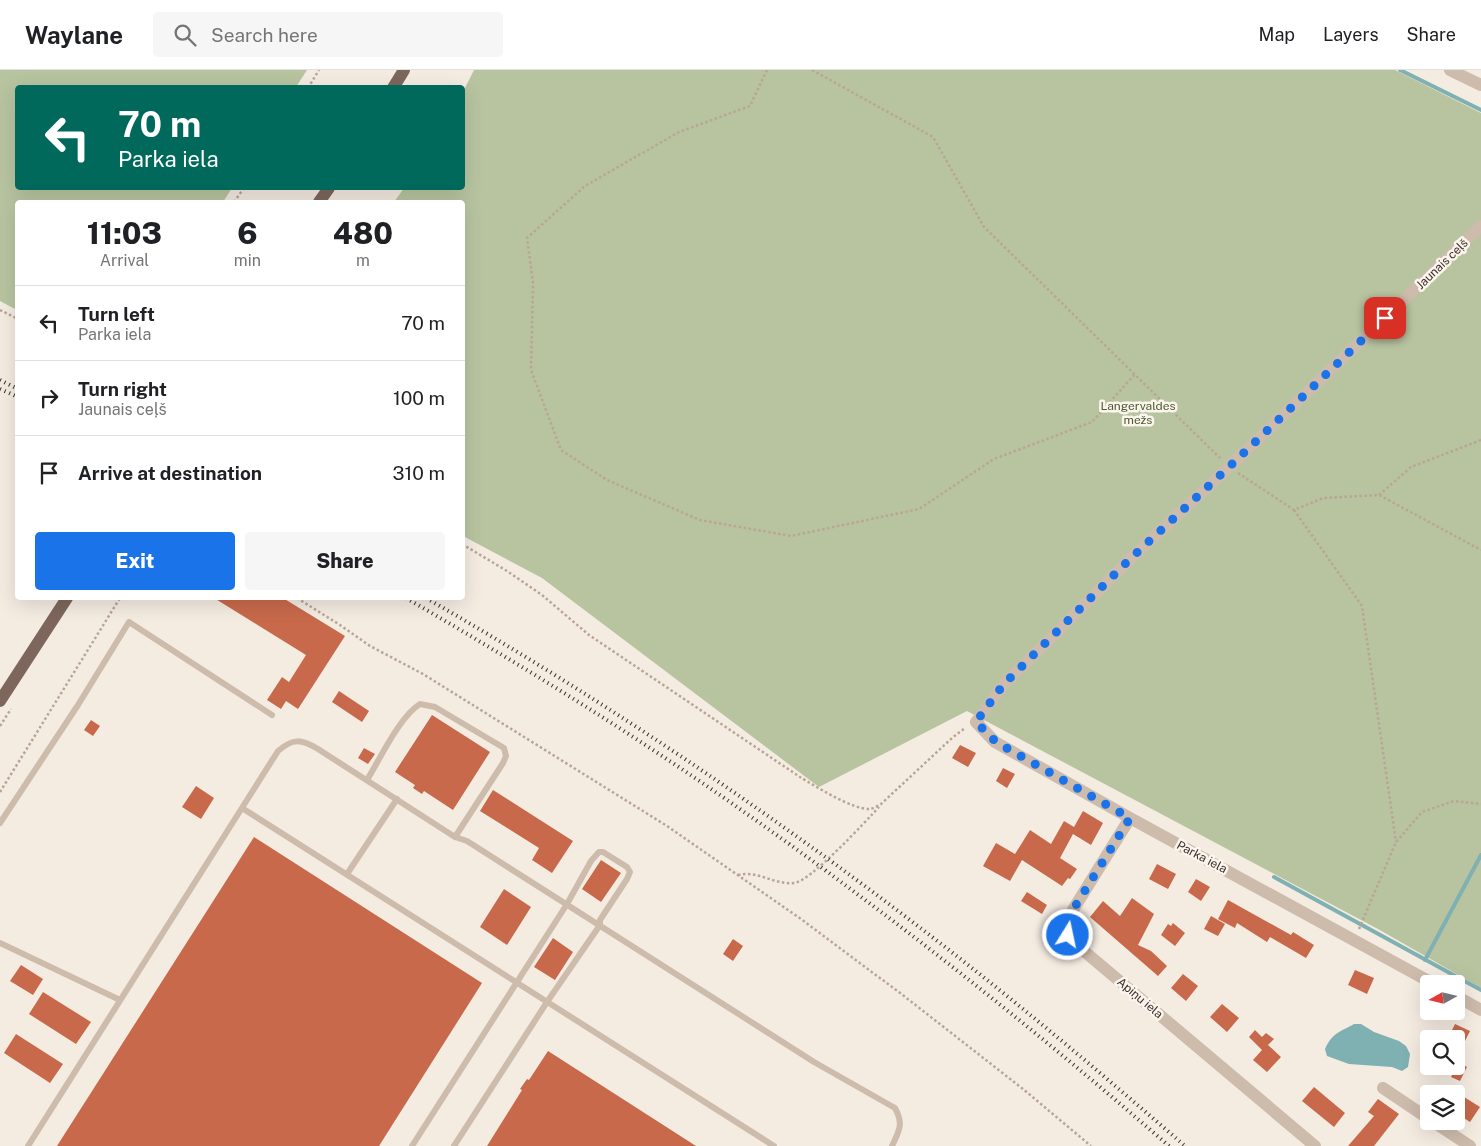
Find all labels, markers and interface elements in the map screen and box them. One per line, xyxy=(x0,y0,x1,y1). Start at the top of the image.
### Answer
search box xyxy=(153,12,503,57)
text: Waylane xyxy=(25,21,123,49)
icon: search xyxy=(171,21,199,49)
text: Search here xyxy=(211,24,318,46)
text: Map xyxy=(1259,24,1295,45)
text: Layers xyxy=(1323,24,1379,45)
text: Share xyxy=(1407,24,1456,45)
text: 70 m xyxy=(118,104,201,145)
icon: left xyxy=(35,105,100,170)
text: Parka iela xyxy=(118,146,219,172)
text: 11:03 xyxy=(87,215,162,251)
text: 6 xyxy=(237,215,258,251)
text: 480 xyxy=(333,215,393,251)
street label: Jaunais ceļš xyxy=(1413,236,1471,292)
text: Arrival xyxy=(100,251,149,270)
text: min xyxy=(234,251,261,270)
text: m xyxy=(356,251,370,270)
pin xyxy=(1364,297,1406,339)
text: Turn left xyxy=(78,303,155,325)
icon: arrive xyxy=(1371,304,1399,332)
icon: left xyxy=(35,309,63,337)
text: 70 m xyxy=(401,312,445,334)
text: Parka iela xyxy=(78,325,151,344)
text: Turn right xyxy=(78,378,167,400)
icon: right xyxy=(35,384,63,412)
text: 100 m xyxy=(393,387,445,409)
park label: Langervaldes mežs xyxy=(1100,399,1176,427)
text: Jaunais ceļš xyxy=(78,400,167,419)
icon: arrive xyxy=(35,459,63,487)
text: Arrive at destination xyxy=(78,462,262,484)
text: 310 m xyxy=(393,462,445,484)
button: Exit xyxy=(35,532,235,590)
button: Share xyxy=(245,532,445,590)
street label: Parka iela xyxy=(1174,838,1230,876)
position arrow xyxy=(1041,908,1093,960)
street label: Apiņu iela xyxy=(1114,975,1166,1021)
north arrow xyxy=(1420,975,1465,1020)
map controls xyxy=(1420,975,1465,1130)
button: search xyxy=(1420,1030,1465,1075)
button: layers xyxy=(1420,1085,1465,1130)

